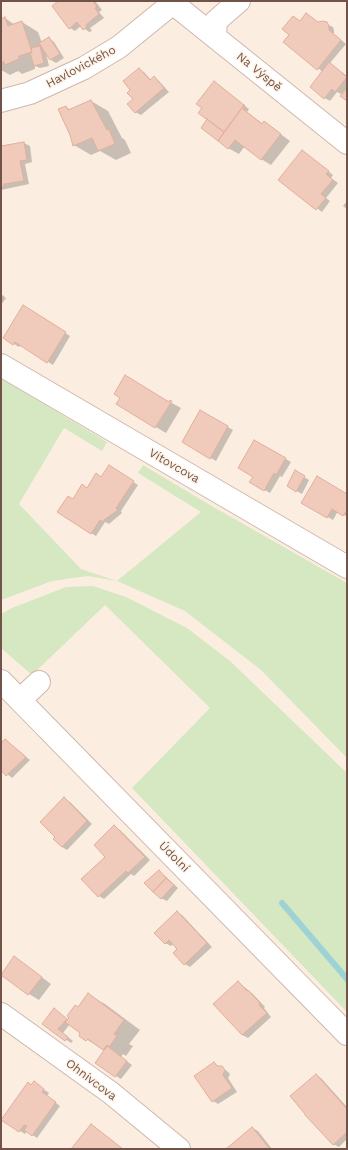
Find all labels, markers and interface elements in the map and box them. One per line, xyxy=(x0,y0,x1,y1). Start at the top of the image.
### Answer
street label: Havlovického xyxy=(44,43,118,91)
street label: Na Výspě xyxy=(233,49,285,95)
street label: Vítovcova xyxy=(146,446,202,486)
street label: Údolní xyxy=(156,839,192,875)
street label: Ohnivcova xyxy=(63,1056,119,1104)

